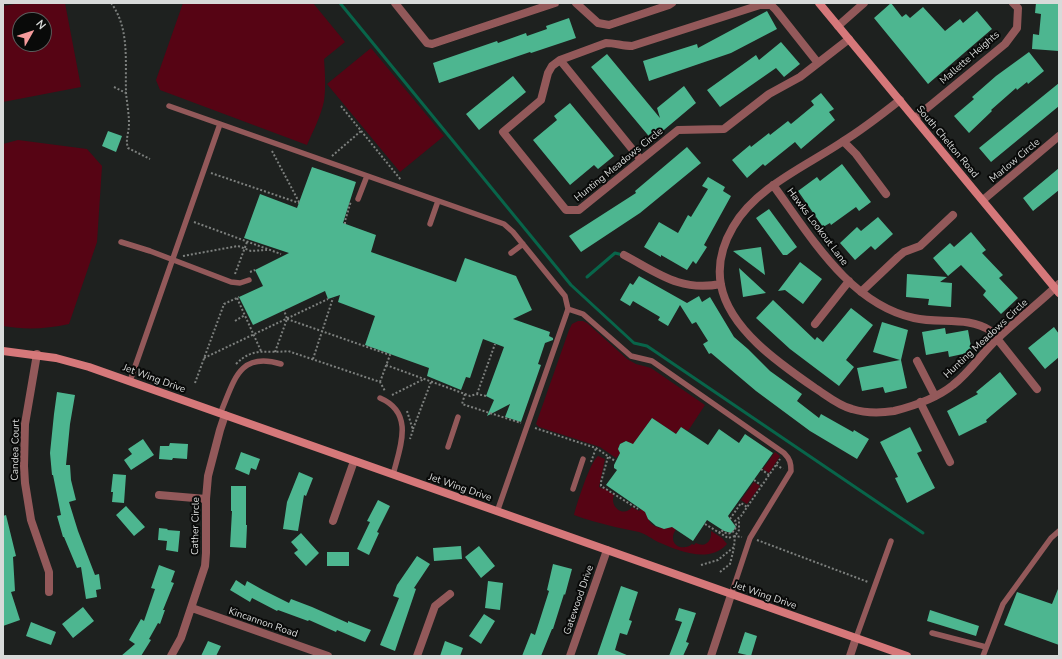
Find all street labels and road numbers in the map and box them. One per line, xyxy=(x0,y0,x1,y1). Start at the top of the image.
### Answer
street label: Mallette Heights xyxy=(938,29,1002,87)
street label: South Chelton Road xyxy=(913,104,981,180)
street label: Hunting Meadows Circle xyxy=(572,126,666,204)
street label: Marlow Circle xyxy=(987,136,1043,186)
street label: Hawks Lookout Lane xyxy=(784,186,850,268)
street label: Hunting Meadows Circle xyxy=(942,297,1030,381)
street label: Jet Wing Drive xyxy=(121,362,187,396)
street label: Candea Court xyxy=(9,419,23,481)
street label: Jet Wing Drive xyxy=(427,472,493,504)
street label: Cather Circle xyxy=(189,497,203,555)
street label: Gatewood Drive xyxy=(561,564,597,636)
street label: Jet Wing Drive xyxy=(732,580,798,612)
street label: Kincannon Road xyxy=(227,606,299,640)

